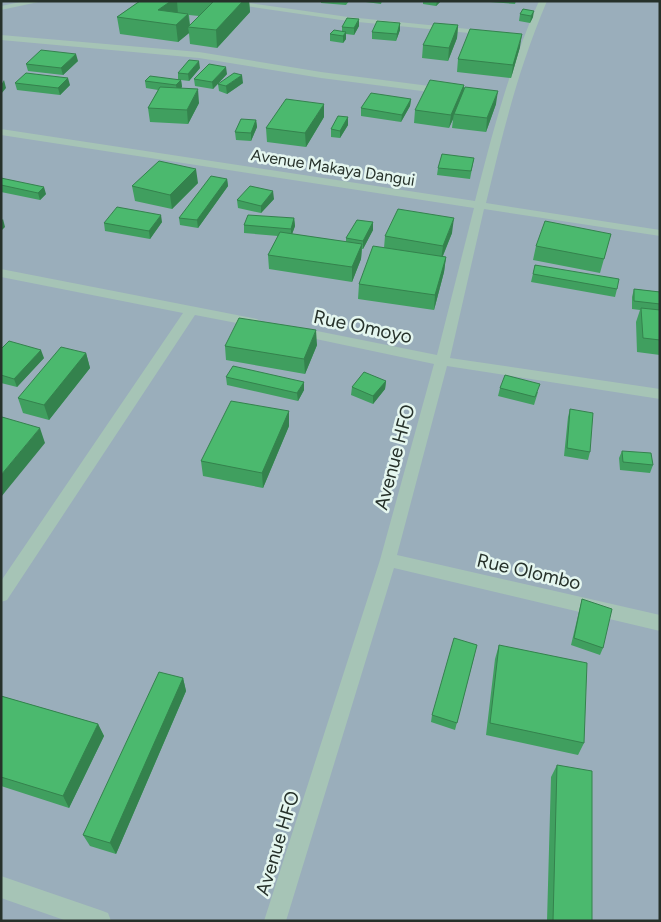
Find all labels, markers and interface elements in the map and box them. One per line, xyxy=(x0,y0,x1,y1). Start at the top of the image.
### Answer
street label: Avenue Makaya Dangui xyxy=(250,145,416,190)
street label: Rue Omoyo xyxy=(312,305,414,348)
street label: Avenue HFO xyxy=(369,402,420,512)
street label: Rue Olombo xyxy=(475,548,583,595)
street label: Avenue HFO xyxy=(251,788,304,898)

